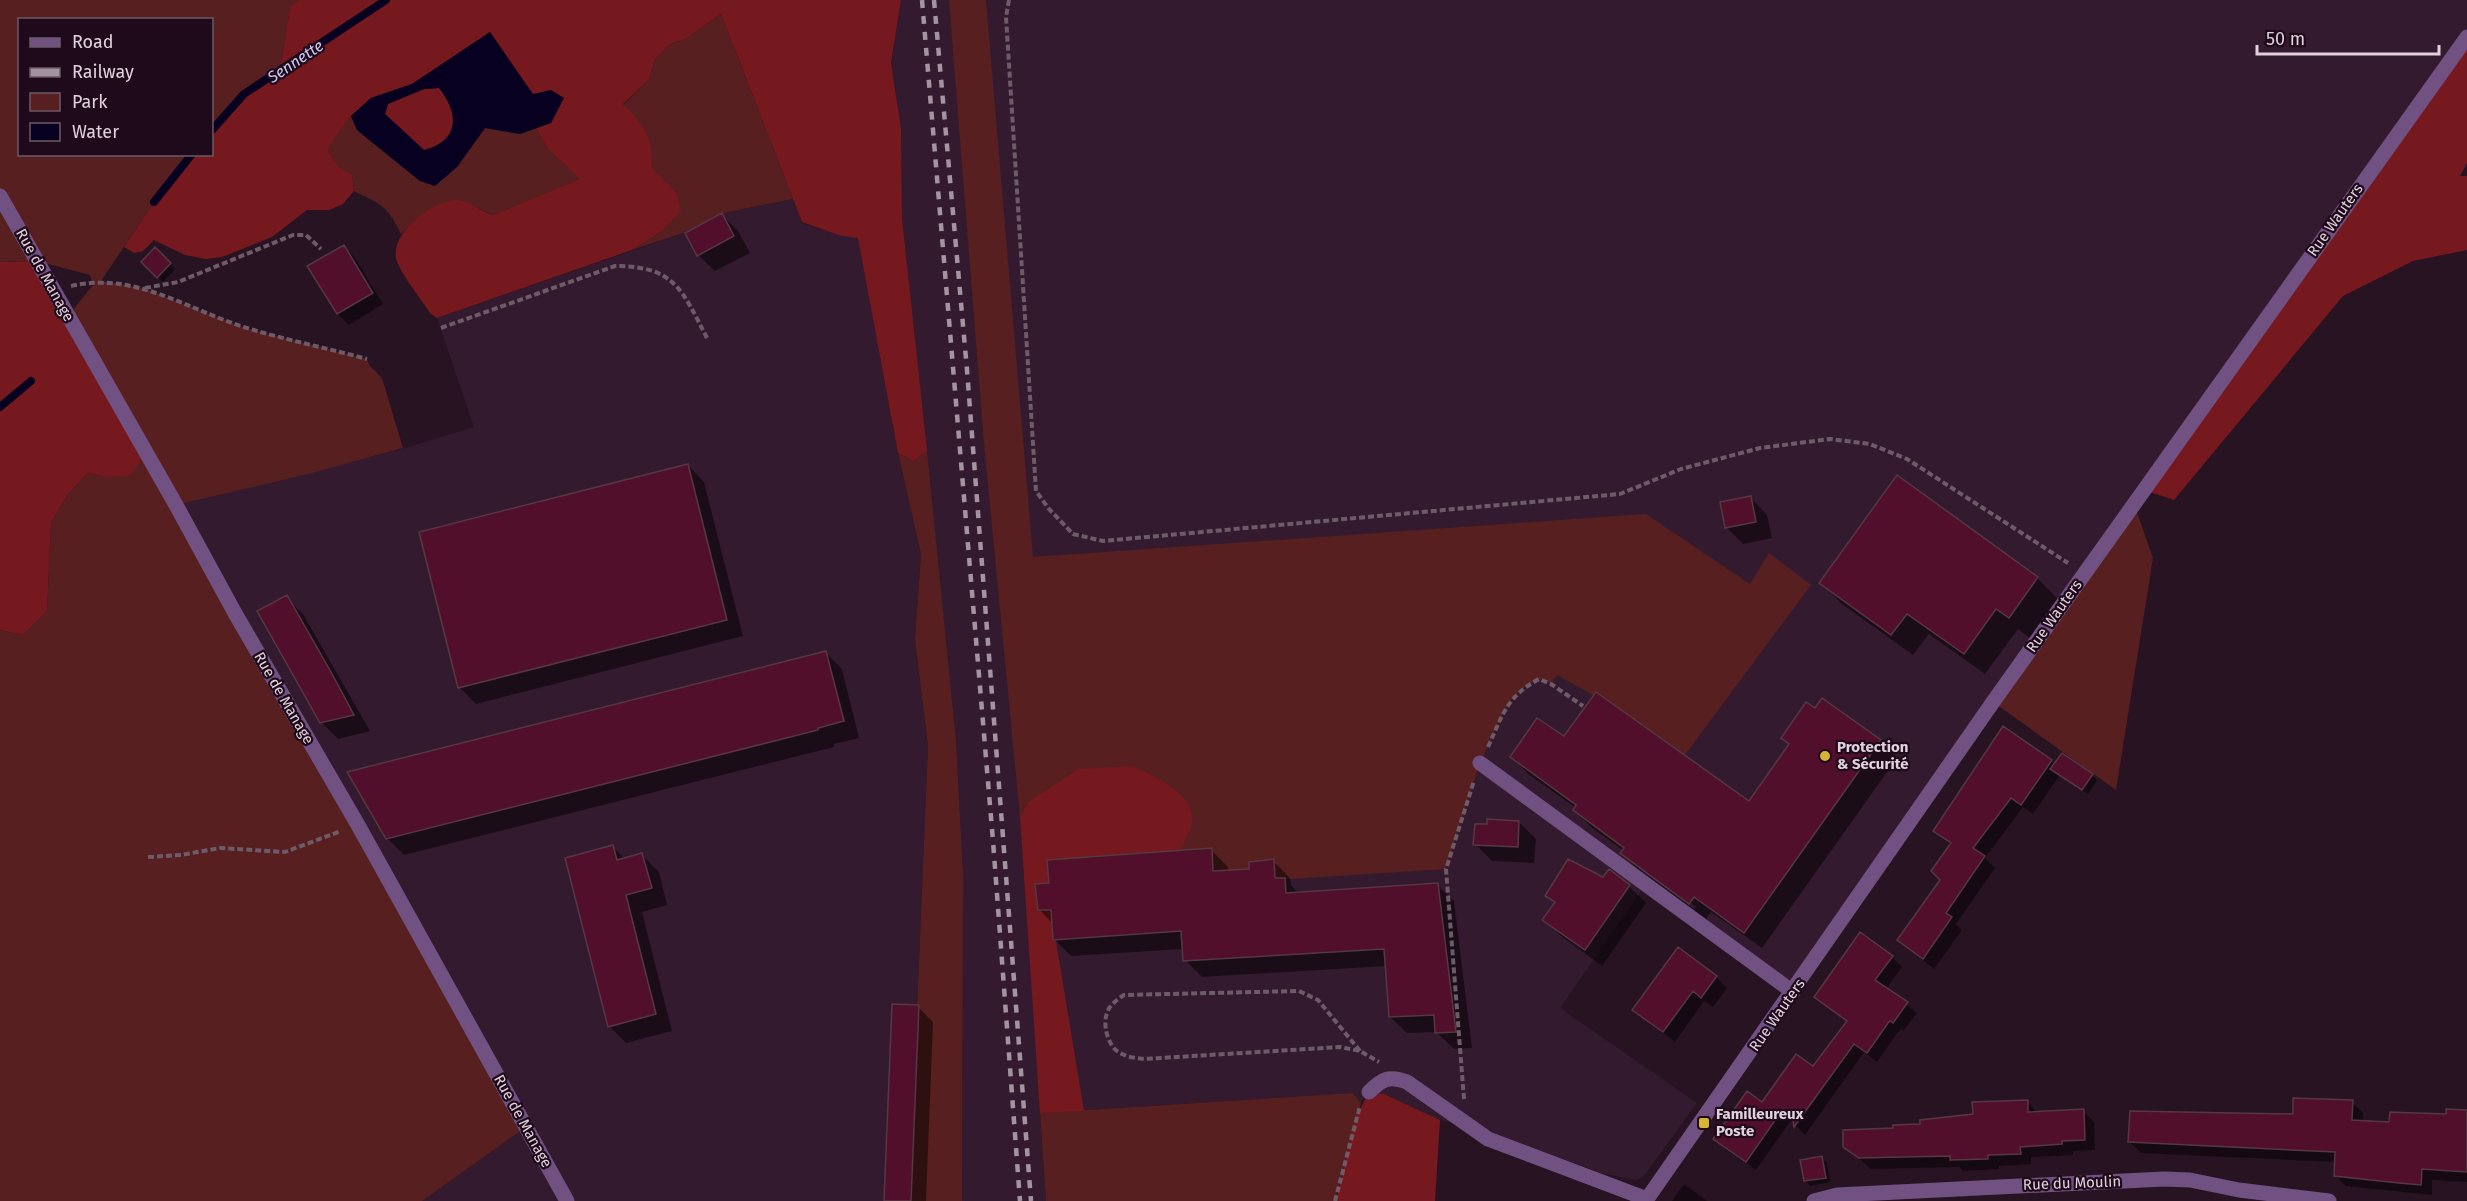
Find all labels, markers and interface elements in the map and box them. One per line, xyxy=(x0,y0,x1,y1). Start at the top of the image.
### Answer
legend xyxy=(18,18,213,156)
scale bar xyxy=(2257,18,2438,56)
text: 50 m xyxy=(2266,28,2305,50)
text: Road xyxy=(72,31,114,53)
water label: Sennette xyxy=(263,36,327,87)
text: Railway xyxy=(72,61,134,83)
text: Park xyxy=(72,91,108,113)
text: Water xyxy=(72,121,119,143)
street label: Rue Wauters xyxy=(2303,180,2367,260)
street label: Rue de Manage xyxy=(12,225,78,325)
street label: Rue Wauters xyxy=(2022,576,2086,656)
street label: Rue de Manage xyxy=(250,649,318,747)
place label: Protection & Sécurité xyxy=(1837,738,1908,773)
marker: Protection & Sécurité xyxy=(1818,749,1832,763)
street label: Rue Wauters xyxy=(1745,975,1809,1055)
street label: Rue de Manage xyxy=(490,1071,556,1171)
place label: Familleureux Poste xyxy=(1716,1105,1804,1140)
marker: Familleureux Poste xyxy=(1697,1116,1711,1130)
street label: Rue du Moulin xyxy=(2023,1172,2121,1194)

